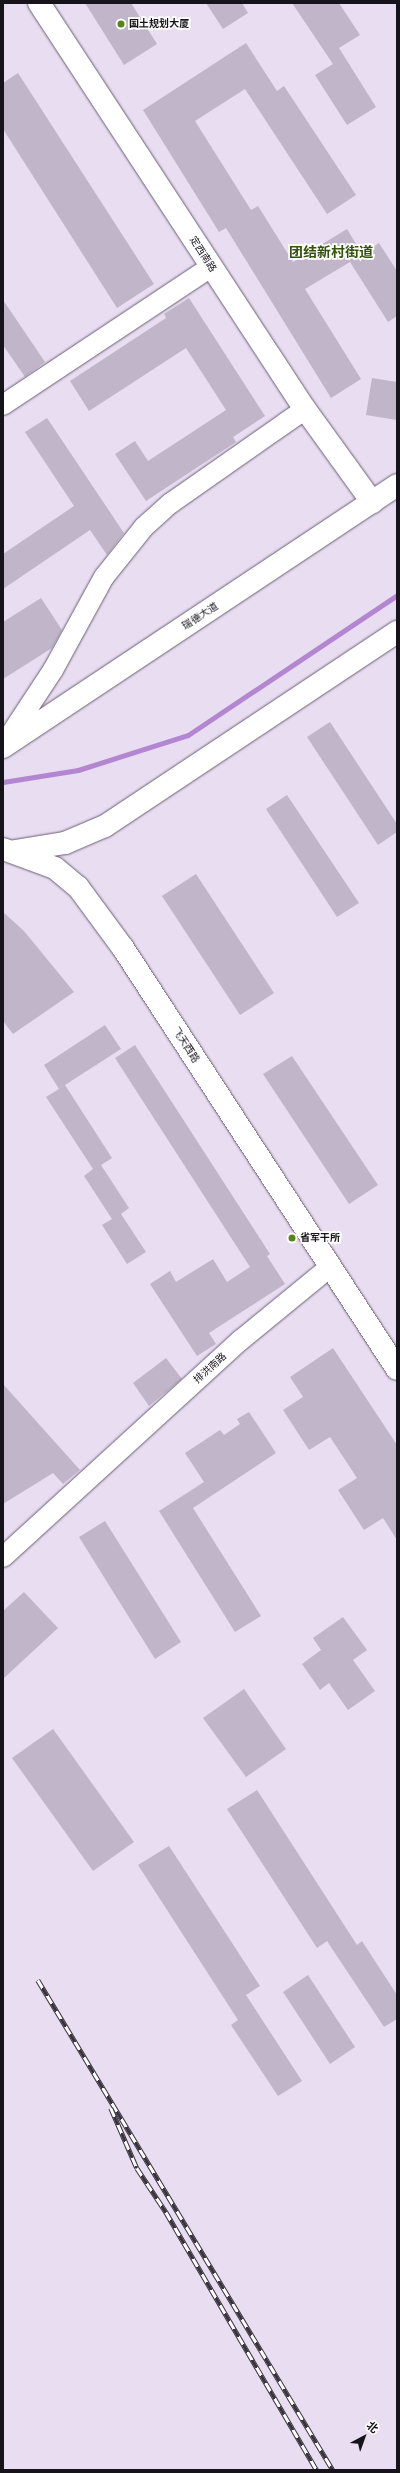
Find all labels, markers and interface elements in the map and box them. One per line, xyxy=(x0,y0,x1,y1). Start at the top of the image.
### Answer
place label: 国土规划大厦 xyxy=(129,18,189,30)
marker: 国土规划大厦 xyxy=(116,19,126,29)
street label: 定西南路 xyxy=(187,234,219,274)
district label: 团结新村街道 xyxy=(289,244,373,260)
street label: 瑞德大道 xyxy=(180,600,220,632)
street label: 飞天西路 xyxy=(170,1025,202,1065)
place label: 省军干所 xyxy=(300,1232,340,1244)
marker: 省军干所 xyxy=(287,1233,297,1243)
street label: 排洪南路 xyxy=(191,1350,229,1386)
north arrow xyxy=(344,2417,384,2457)
text: 北 xyxy=(364,2419,381,2436)

